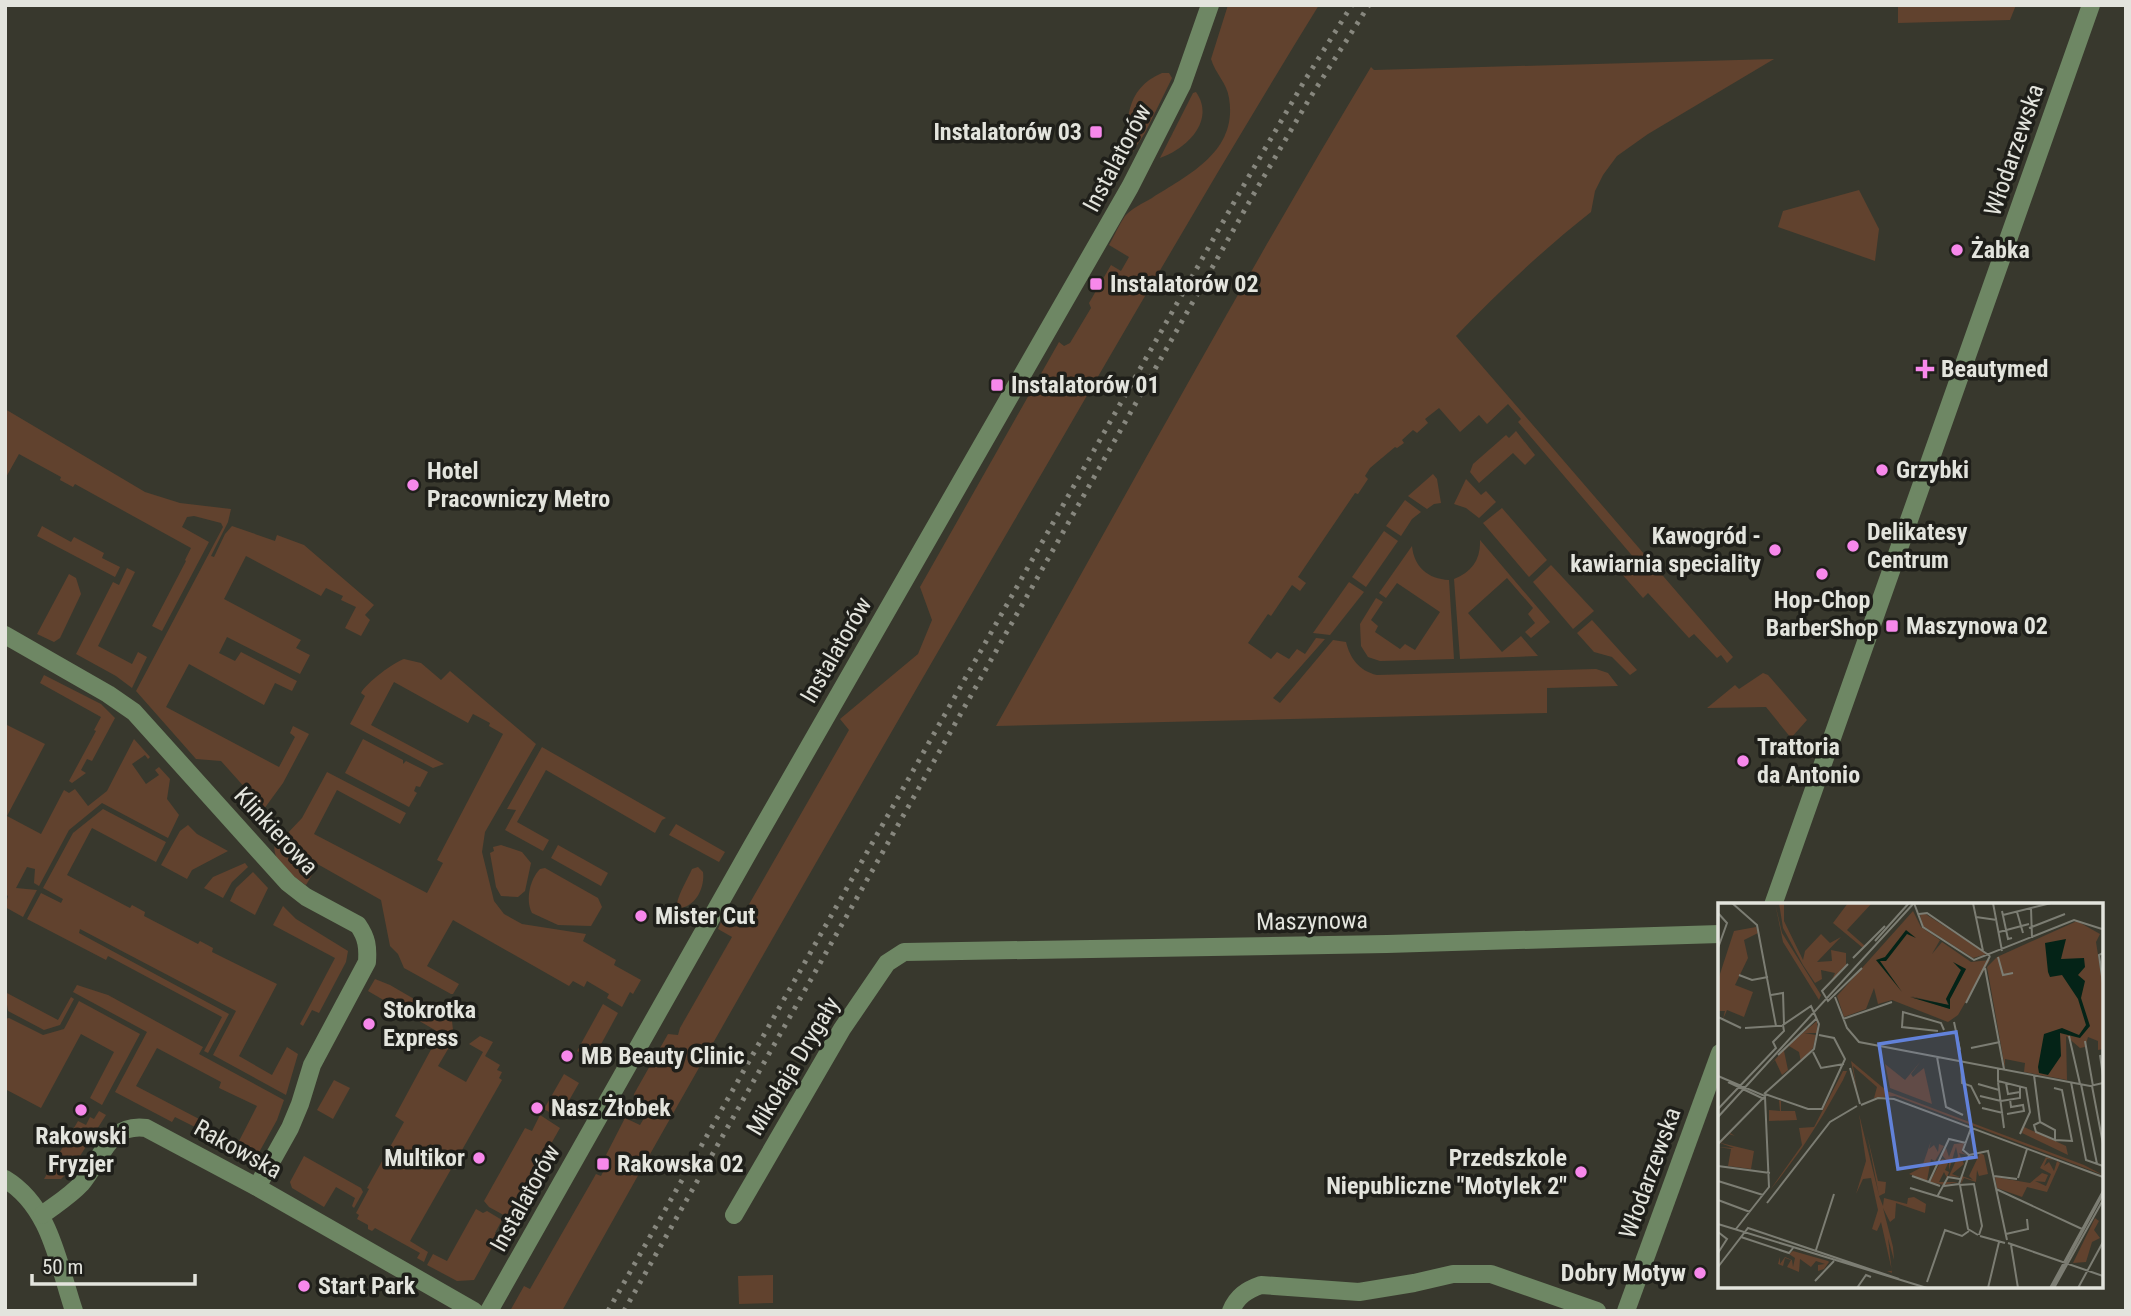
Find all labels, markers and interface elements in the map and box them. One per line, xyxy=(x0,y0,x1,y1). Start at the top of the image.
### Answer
street label: Włodarzewska xyxy=(1978,80,2050,220)
street label: Instalatorów xyxy=(1077,99,1157,217)
place label: Instalatorów 03 xyxy=(933,118,1082,146)
marker: Instalatorów 03 xyxy=(1088,124,1104,140)
place label: Żabka xyxy=(1971,236,2030,264)
marker: Żabka xyxy=(1949,242,1965,258)
place label: Instalatorów 02 xyxy=(1110,270,1259,298)
marker: Instalatorów 02 xyxy=(1088,276,1104,292)
place label: Beautymed xyxy=(1941,355,2048,383)
marker: Beautymed xyxy=(1915,359,1935,379)
place label: Instalatorów 01 xyxy=(1011,371,1160,399)
marker: Instalatorów 01 xyxy=(989,377,1005,393)
place label: Grzybki xyxy=(1896,456,1969,484)
place label: Hotel Pracowniczy Metro xyxy=(427,457,610,513)
marker: Grzybki xyxy=(1874,462,1890,478)
marker: Hotel Pracowniczy Metro xyxy=(405,477,421,493)
place label: Delikatesy Centrum xyxy=(1867,518,1968,574)
place label: Kawogród - kawiarnia speciality xyxy=(1570,522,1761,578)
marker: Delikatesy Centrum xyxy=(1845,538,1861,554)
marker: Kawogród - kawiarnia speciality xyxy=(1767,542,1783,558)
marker: Hop-Chop BarberShop xyxy=(1814,566,1830,582)
place label: Hop-Chop BarberShop xyxy=(1766,586,1878,642)
street label: Instalatorów xyxy=(794,592,878,708)
place label: Maszynowa 02 xyxy=(1906,612,2048,640)
marker: Maszynowa 02 xyxy=(1884,618,1900,634)
place label: Trattoria da Antonio xyxy=(1757,733,1860,789)
marker: Trattoria da Antonio xyxy=(1735,753,1751,769)
street label: Klinkierowa xyxy=(228,781,324,881)
place label: Mister Cut xyxy=(655,902,755,930)
inset map xyxy=(1718,903,2103,1288)
street label: Maszynowa xyxy=(1256,906,1368,936)
marker: Mister Cut xyxy=(633,908,649,924)
street label: Mikołaja Drygały xyxy=(741,992,845,1140)
place label: Stokrotka Express xyxy=(383,996,476,1052)
marker: Stokrotka Express xyxy=(361,1016,377,1032)
place label: MB Beauty Clinic xyxy=(581,1042,745,1070)
marker: MB Beauty Clinic xyxy=(559,1048,575,1064)
place label: Nasz Żłobek xyxy=(551,1094,671,1122)
marker: Nasz Żłobek xyxy=(529,1100,545,1116)
marker: Rakowski Fryzjer xyxy=(73,1102,89,1118)
street label: Włodarzewska xyxy=(1613,1104,1687,1242)
street label: Rakowska xyxy=(189,1113,287,1185)
place label: Rakowski Fryzjer xyxy=(35,1122,127,1178)
street label: Instalatorów xyxy=(484,1140,566,1256)
place label: Multikor xyxy=(384,1144,465,1172)
place label: Przedszkole Niepubliczne "Motylek 2" xyxy=(1326,1144,1567,1200)
marker: Multikor xyxy=(471,1150,487,1166)
place label: Rakowska 02 xyxy=(617,1150,744,1178)
marker: Rakowska 02 xyxy=(595,1156,611,1172)
marker: Przedszkole Niepubliczne "Motylek 2" xyxy=(1573,1164,1589,1180)
scale bar xyxy=(32,1242,194,1286)
text: 50 m xyxy=(42,1255,83,1279)
place label: Dobry Motyw xyxy=(1561,1259,1686,1287)
marker: Dobry Motyw xyxy=(1692,1265,1708,1281)
place label: Start Park xyxy=(318,1272,416,1300)
marker: Start Park xyxy=(296,1278,312,1294)

